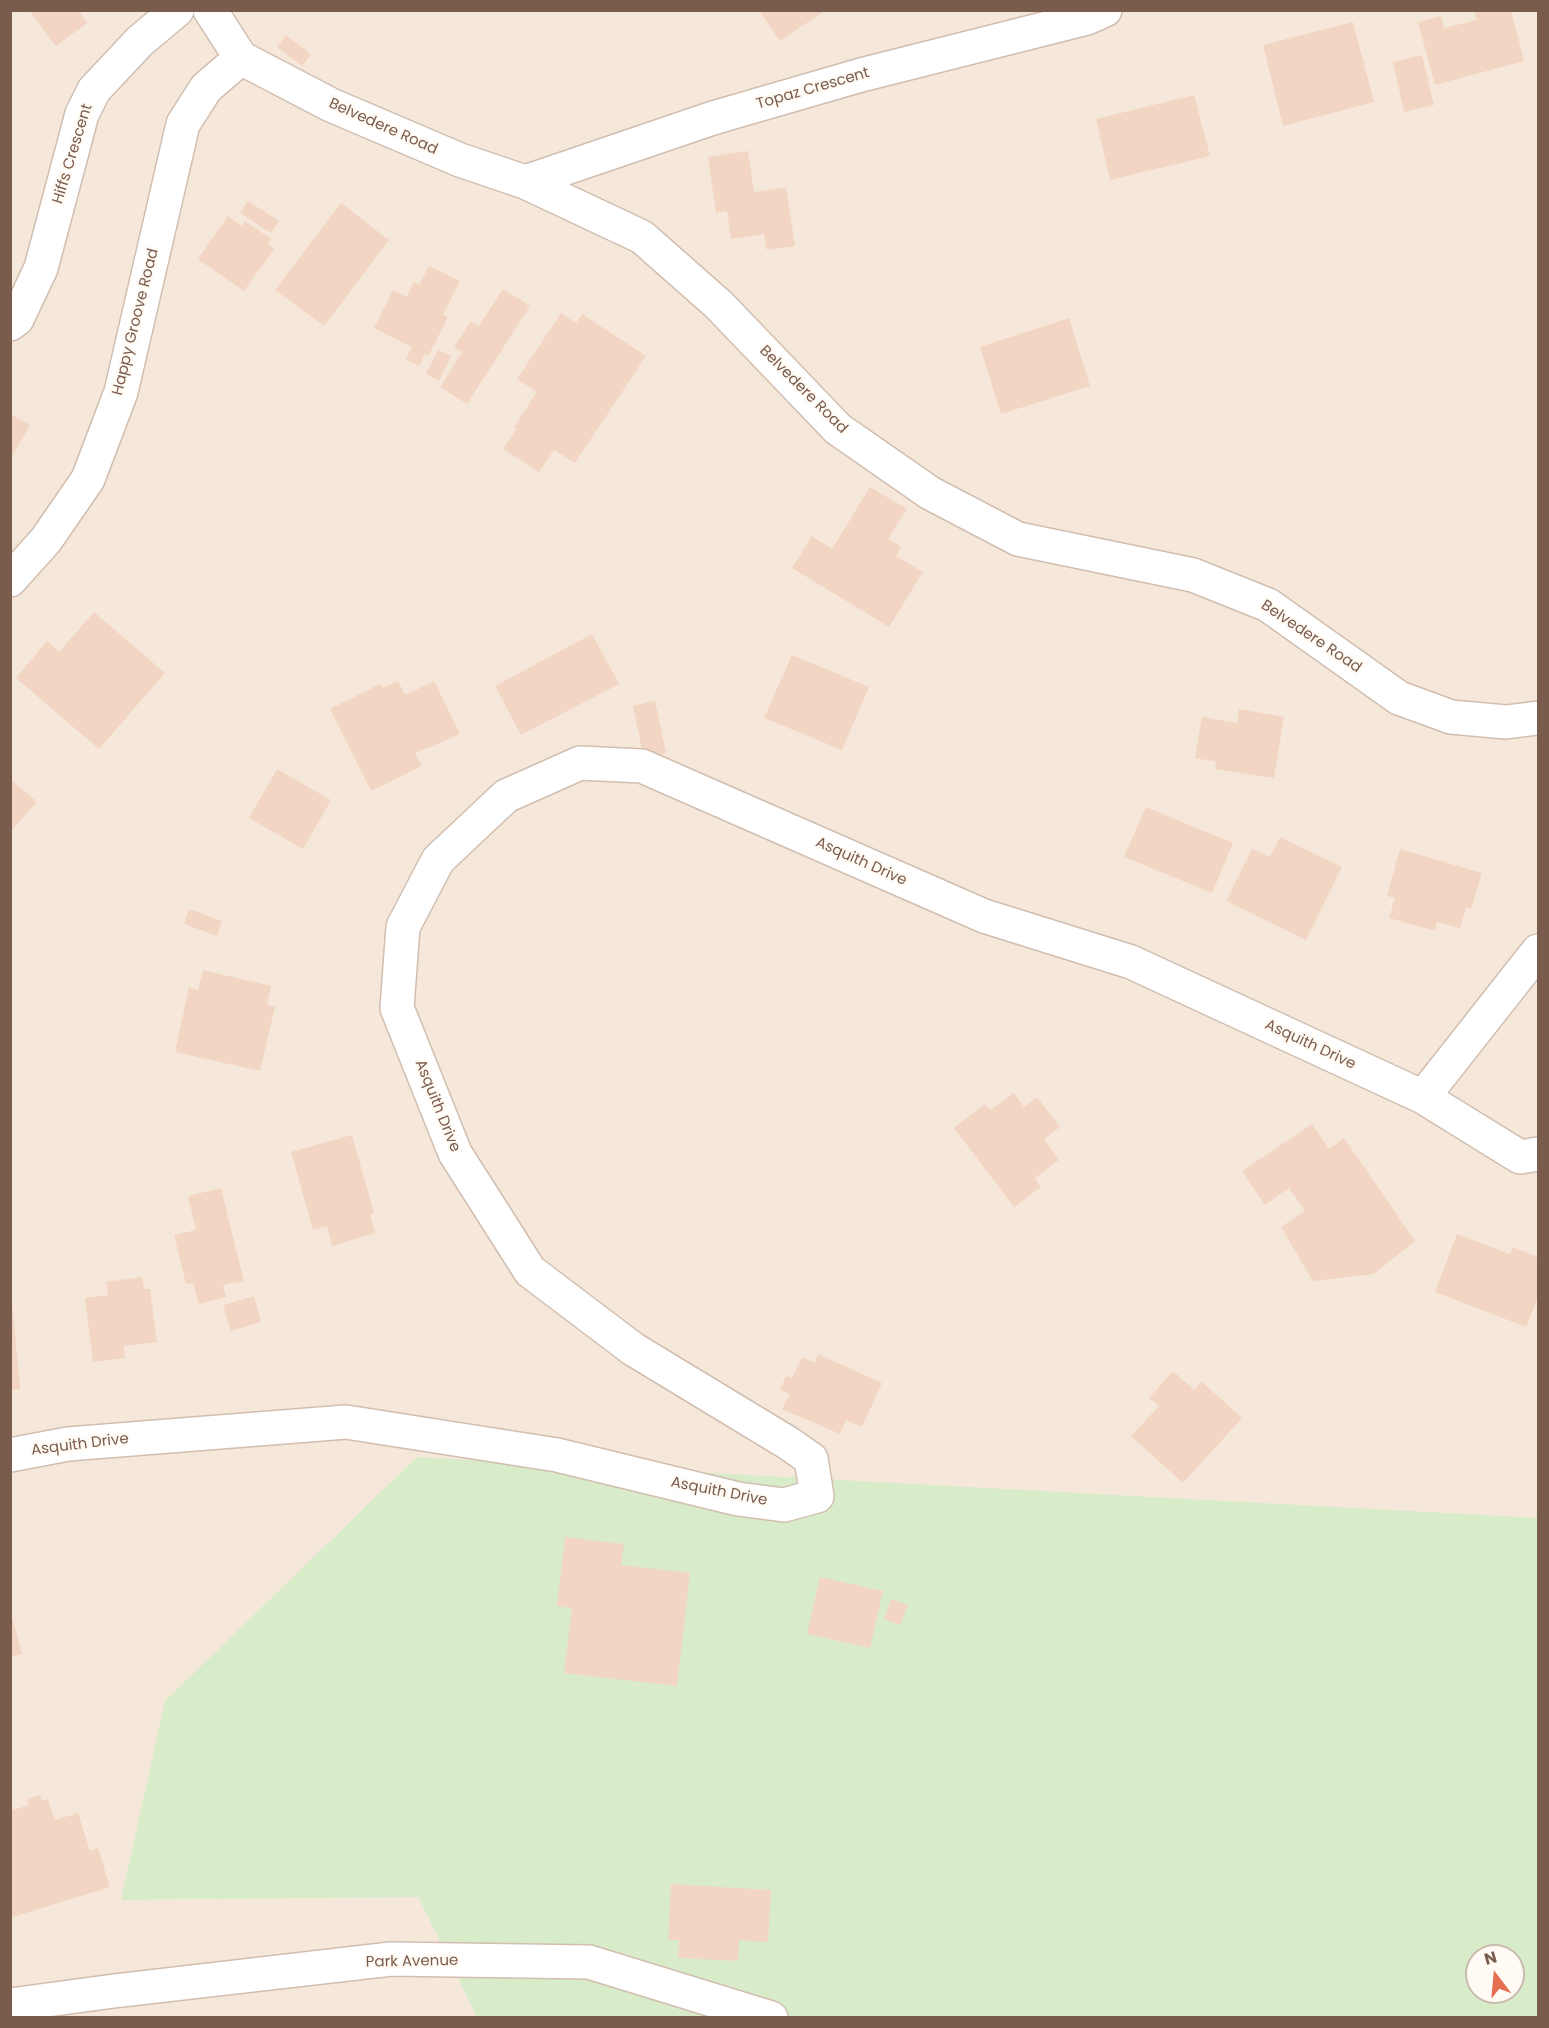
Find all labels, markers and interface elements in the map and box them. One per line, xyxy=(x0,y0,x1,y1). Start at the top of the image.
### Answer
street label: Topaz Crescent xyxy=(754,64,872,114)
street label: Belvedere Road xyxy=(326,95,440,159)
street label: Hiffs Crescent xyxy=(49,102,97,206)
street label: Happy Groove Road xyxy=(109,247,163,397)
street label: Belvedere Road xyxy=(755,342,851,438)
street label: Belvedere Road xyxy=(1257,597,1365,677)
street label: Asquith Drive xyxy=(813,834,909,890)
street label: Asquith Drive xyxy=(1262,1016,1358,1074)
street label: Asquith Drive xyxy=(410,1057,464,1155)
street label: Asquith Drive xyxy=(30,1430,130,1460)
street label: Asquith Drive xyxy=(669,1474,769,1510)
north arrow xyxy=(1465,1944,1525,2004)
text: N xyxy=(1481,1945,1499,1971)
street label: Park Avenue xyxy=(366,1952,458,1972)

